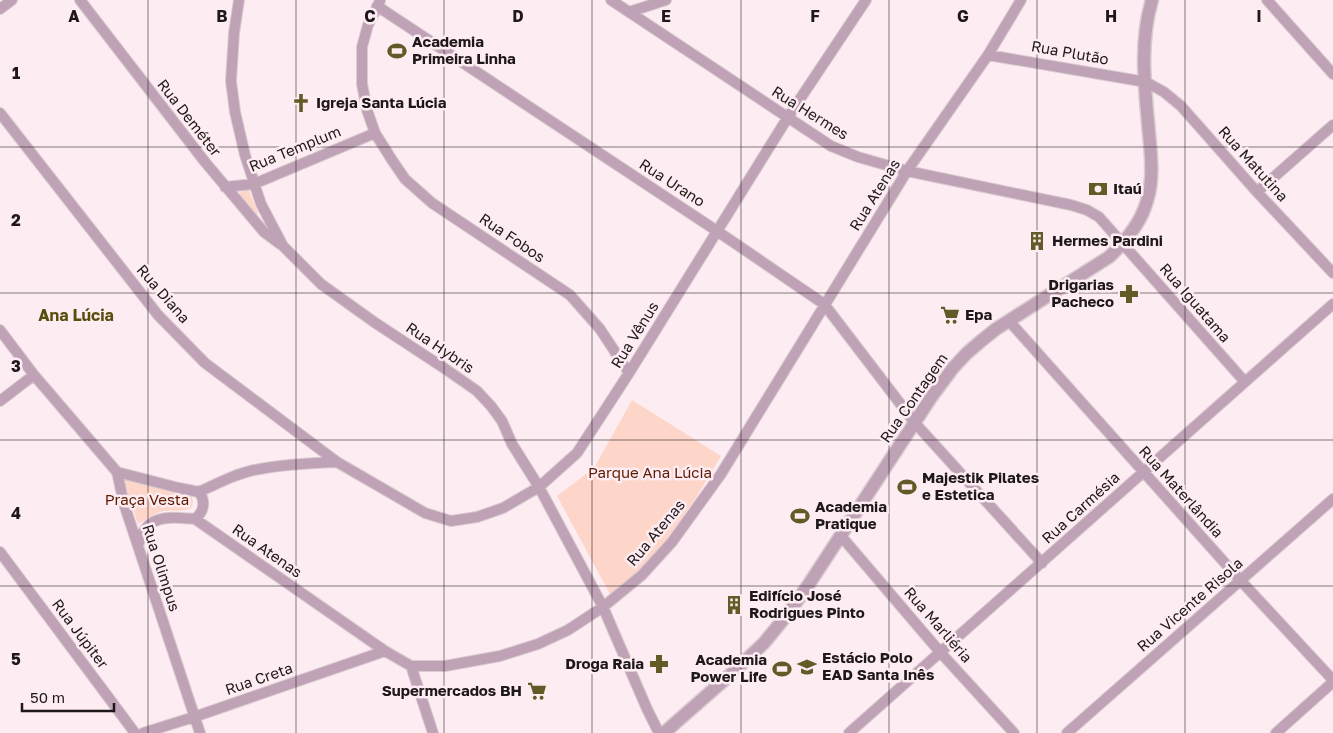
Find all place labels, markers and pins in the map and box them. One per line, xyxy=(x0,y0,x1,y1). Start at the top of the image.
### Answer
place label: Academia Primeira Linha xyxy=(412,32,516,67)
sports icon: Academia Primeira Linha xyxy=(386,40,408,62)
church icon: Igreja Santa Lúcia xyxy=(290,92,312,114)
place label: Igreja Santa Lúcia xyxy=(316,93,447,111)
bank icon: Itaú xyxy=(1087,178,1109,200)
place label: Itaú xyxy=(1113,179,1142,197)
building icon: Hermes Pardini xyxy=(1026,230,1048,252)
place label: Hermes Pardini xyxy=(1052,231,1163,249)
place label: Drigarias Pacheco xyxy=(1048,275,1114,310)
pharmacy icon: Drigarias Pacheco xyxy=(1118,283,1140,305)
supermarket icon: Epa xyxy=(939,304,961,326)
place label: Epa xyxy=(965,305,993,323)
place label: Majestik Pilates e Estetica xyxy=(922,468,1039,503)
sports icon: Majestik Pilates e Estetica xyxy=(896,476,918,498)
place label: Academia Pratique xyxy=(815,497,887,532)
sports icon: Academia Pratique xyxy=(789,505,811,527)
place label: Edifício José Rodrigues Pinto xyxy=(749,586,865,621)
building icon: Edifício José Rodrigues Pinto xyxy=(723,594,745,616)
place label: Estácio Polo EAD Santa Inês xyxy=(822,648,934,683)
place label: Academia Power Life xyxy=(690,650,767,685)
pharmacy icon: Droga Raia xyxy=(648,653,670,675)
place label: Droga Raia xyxy=(565,654,644,672)
school or university icon: Estácio Polo EAD Santa Inês xyxy=(796,656,818,678)
sports icon: Academia Power Life xyxy=(771,658,793,680)
supermarket icon: Supermercados BH xyxy=(526,680,548,702)
place label: Supermercados BH xyxy=(382,681,522,699)

